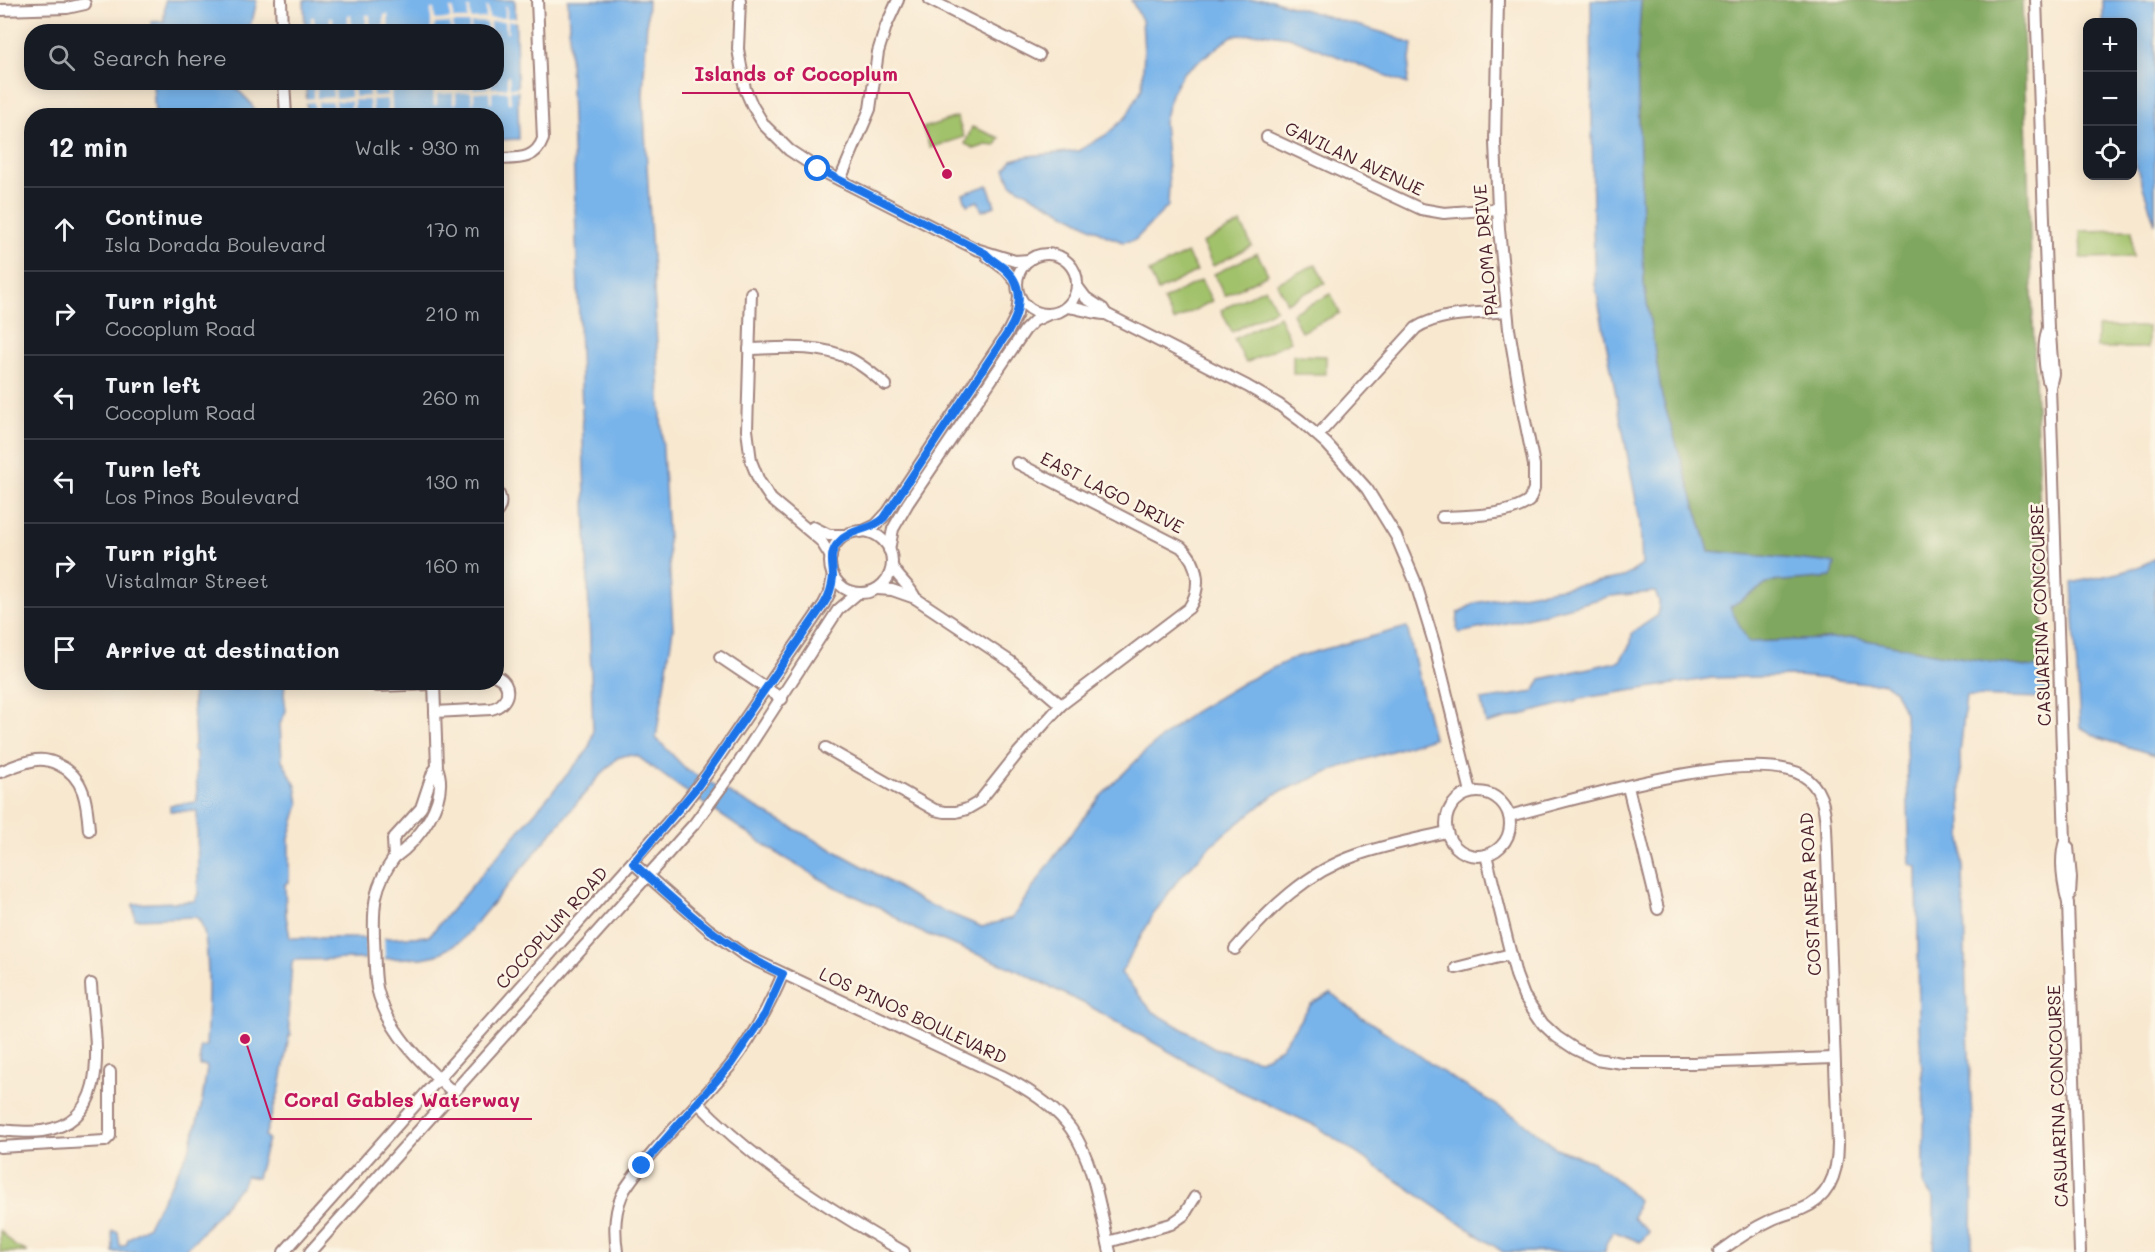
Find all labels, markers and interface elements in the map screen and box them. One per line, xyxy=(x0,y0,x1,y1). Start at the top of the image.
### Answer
map controls xyxy=(2083,18,2137,180)
button: + xyxy=(2083,18,2137,72)
search box xyxy=(24,24,504,90)
icon: search xyxy=(45,41,78,74)
text: Search here xyxy=(93,43,227,72)
callout: Islands of Cocoplum xyxy=(682,55,909,93)
text: Islands of Cocoplum xyxy=(694,60,898,86)
button: − xyxy=(2083,72,2137,126)
street label: GAVILAN AVENUE xyxy=(1281,115,1428,201)
button: locate xyxy=(2083,126,2137,180)
text: 12 min xyxy=(48,130,128,164)
text: Walk · 930 m xyxy=(355,134,480,160)
route start xyxy=(804,155,830,181)
street label: PALOMA DRIVE xyxy=(1467,183,1503,317)
text: Continue xyxy=(105,202,203,231)
icon: ahead xyxy=(48,213,81,246)
text: 170 m xyxy=(425,216,480,242)
text: Isla Dorada Boulevard xyxy=(105,231,325,257)
text: Turn right xyxy=(105,286,217,315)
icon: right xyxy=(48,297,81,330)
text: 210 m xyxy=(425,300,480,326)
text: Cocoplum Road xyxy=(105,315,255,341)
text: Turn left xyxy=(105,370,201,399)
icon: left xyxy=(48,381,81,414)
text: 260 m xyxy=(422,384,480,410)
text: Cocoplum Road xyxy=(105,399,255,425)
street label: EAST LAGO DRIVE xyxy=(1037,446,1188,539)
text: Turn left xyxy=(105,454,201,483)
icon: left xyxy=(48,465,81,498)
text: 130 m xyxy=(425,468,480,494)
text: Los Pinos Boulevard xyxy=(105,483,299,509)
street label: CASUARINA CONCOURSE xyxy=(2024,504,2056,727)
text: Turn right xyxy=(105,538,217,567)
icon: right xyxy=(48,549,81,582)
text: 160 m xyxy=(424,552,480,578)
text: Vistalmar Street xyxy=(105,567,268,593)
icon: arrive xyxy=(48,633,81,666)
text: Arrive at destination xyxy=(105,635,340,664)
street label: COSTANERA ROAD xyxy=(1794,812,1826,976)
street label: COCOPLUM ROAD xyxy=(490,861,613,994)
street label: LOS PINOS BOULEVARD xyxy=(816,961,1011,1069)
street label: CASUARINA CONCOURSE xyxy=(2041,985,2073,1208)
callout: Coral Gables Waterway xyxy=(271,1081,532,1119)
text: Coral Gables Waterway xyxy=(284,1086,520,1112)
route end xyxy=(628,1152,654,1178)

